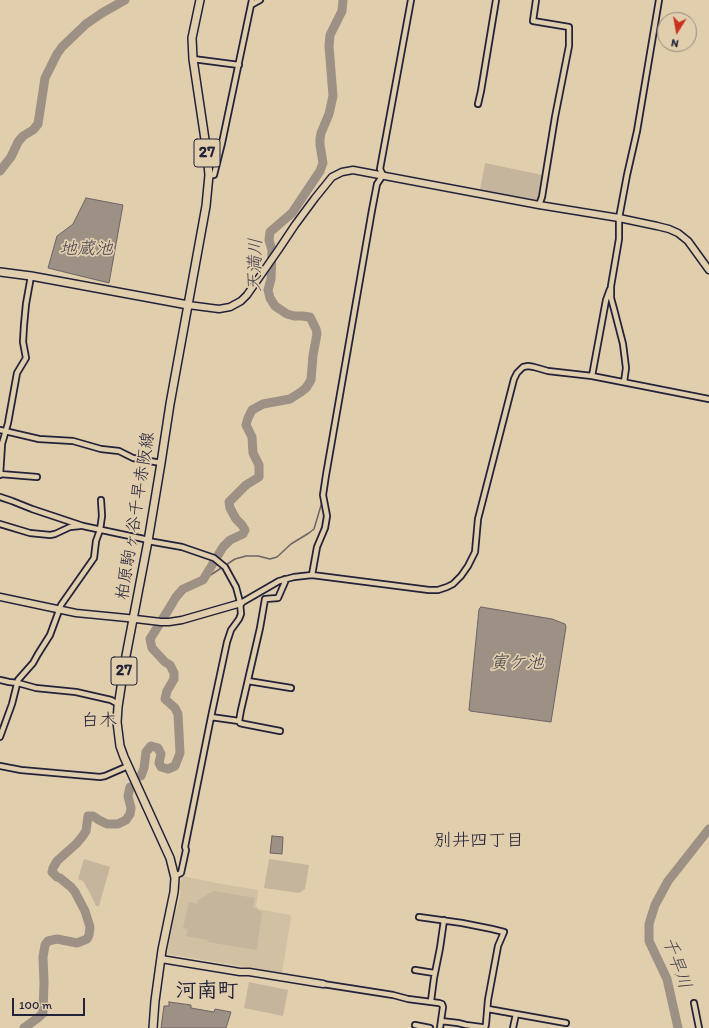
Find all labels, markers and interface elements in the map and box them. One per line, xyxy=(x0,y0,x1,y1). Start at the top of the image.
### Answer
north arrow xyxy=(657,12,697,52)
text: N xyxy=(670,36,680,50)
road number: 27 xyxy=(194,139,220,167)
water label: 地蔵池 xyxy=(59,238,113,260)
water label: 天満川 xyxy=(245,238,267,292)
street label: 柏原駒ヶ谷千早赤阪線 xyxy=(113,430,159,602)
water label: 寅ケ池 xyxy=(490,652,544,674)
road number: 27 xyxy=(111,657,137,685)
district label: 白木 xyxy=(81,710,117,732)
district label: 別井四丁目 xyxy=(434,830,524,852)
water label: 千早川 xyxy=(657,934,695,992)
district label: 河南町 xyxy=(176,979,238,1005)
scale bar xyxy=(14,990,87,1016)
text: 100 m xyxy=(19,998,52,1012)

